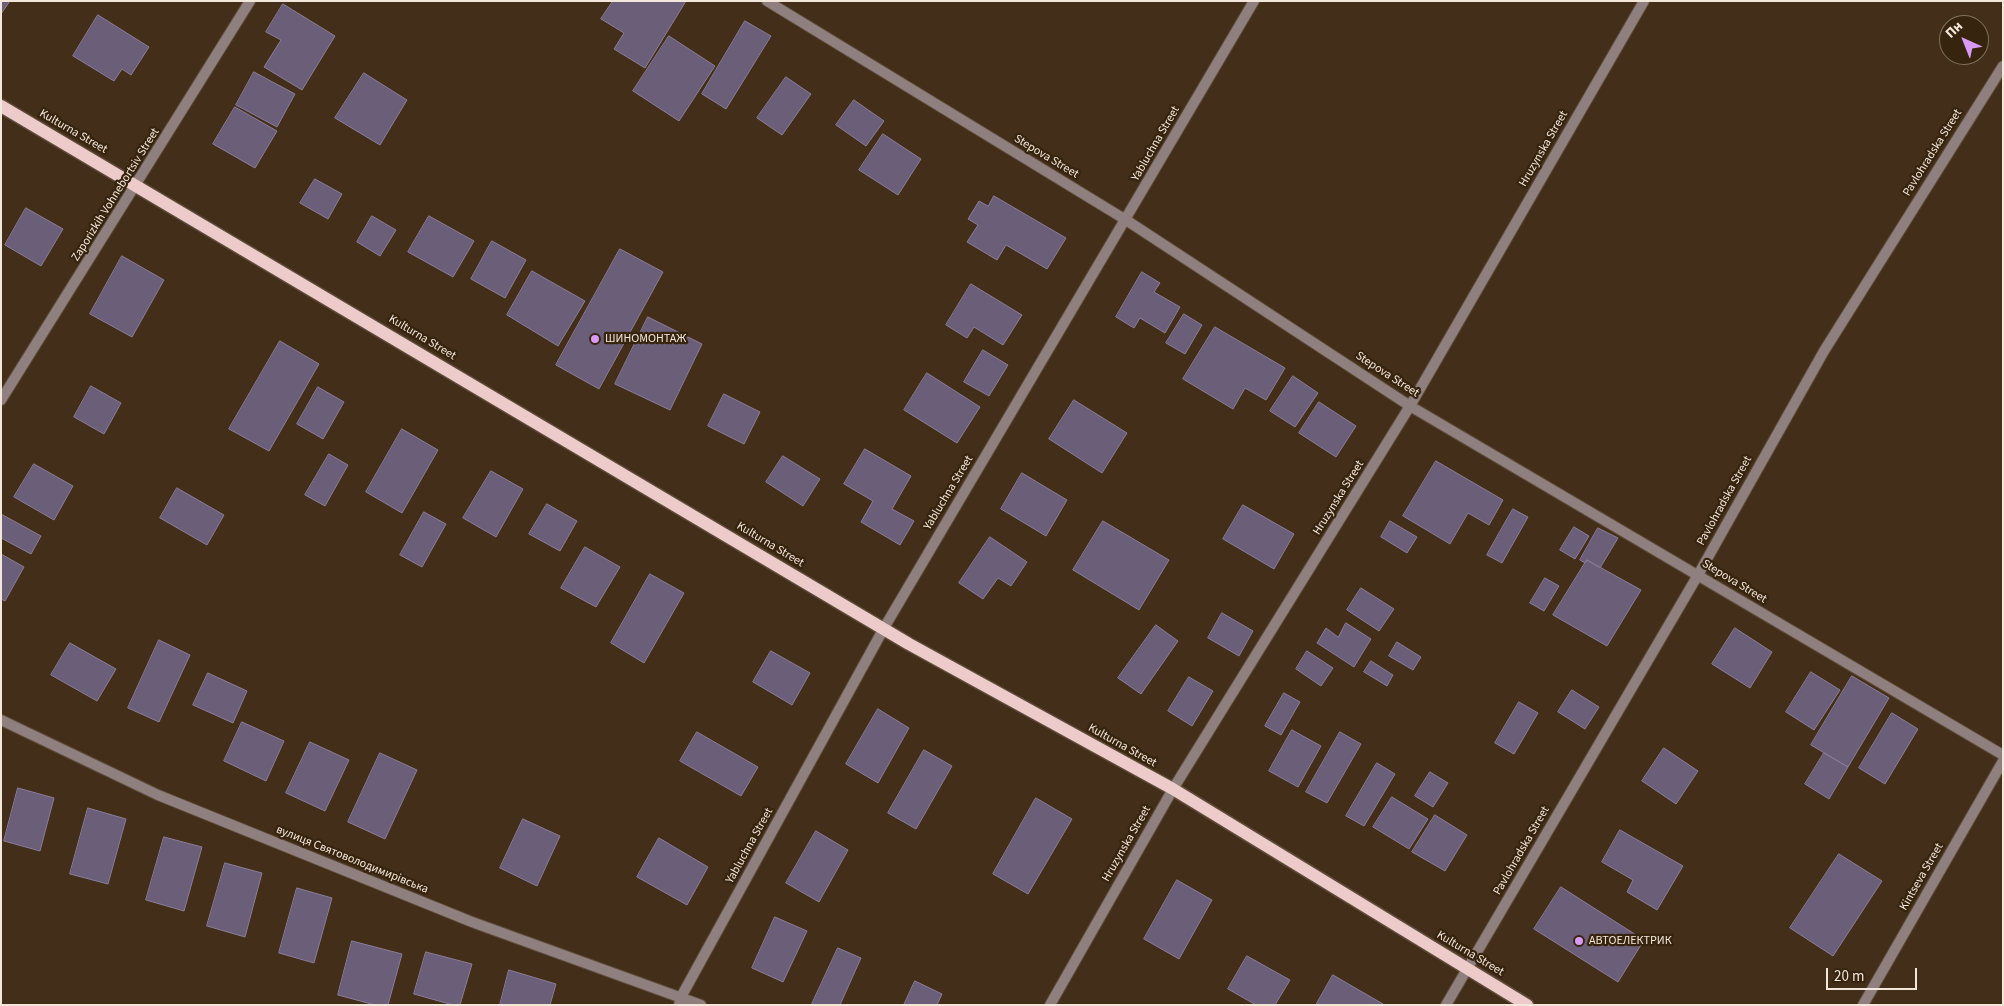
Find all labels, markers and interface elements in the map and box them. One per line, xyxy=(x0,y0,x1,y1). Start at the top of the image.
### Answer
north arrow xyxy=(1939,15,1989,65)
text: Пн xyxy=(1941,17,1967,43)
street label: Yabluchna Street xyxy=(1129,104,1183,184)
street label: Kulturna Street xyxy=(36,107,110,157)
street label: Pavlohradska Street xyxy=(1900,107,1966,199)
street label: Hruzynska Street xyxy=(1516,109,1572,189)
street label: Zaporizkih Vohnebortsiv Street xyxy=(69,126,163,264)
street label: Stepova Street xyxy=(1011,132,1081,182)
street label: Kulturna Street xyxy=(386,312,458,364)
place label: ШИНОМОНТАЖ xyxy=(605,332,686,346)
marker: ШИНОМОНТАЖ xyxy=(589,333,601,345)
street label: Stepova Street xyxy=(1352,349,1422,401)
street label: Yabluchna Street xyxy=(921,453,977,533)
street label: Pavlohradska Street xyxy=(1694,454,1756,548)
street label: Hruzynska Street xyxy=(1310,458,1368,538)
street label: Kulturna Street xyxy=(734,519,806,571)
street label: Stepova Street xyxy=(1699,557,1769,607)
street label: Kulturna Street xyxy=(1085,721,1159,771)
street label: Hruzynska Street xyxy=(1099,804,1155,884)
street label: Pavlohradska Street xyxy=(1491,804,1553,898)
street label: Yabluchna Street xyxy=(723,806,777,886)
street label: вулиця Святоволодимирівська xyxy=(274,823,430,897)
street label: Kintseva Street xyxy=(1897,841,1947,913)
street label: Kulturna Street xyxy=(1434,928,1506,980)
place label: АВТОЕЛЕКТРИК xyxy=(1589,934,1672,948)
marker: АВТОЕЛЕКТРИК xyxy=(1573,935,1585,947)
scale bar xyxy=(1829,958,1920,990)
text: 20 m xyxy=(1834,966,1864,987)

